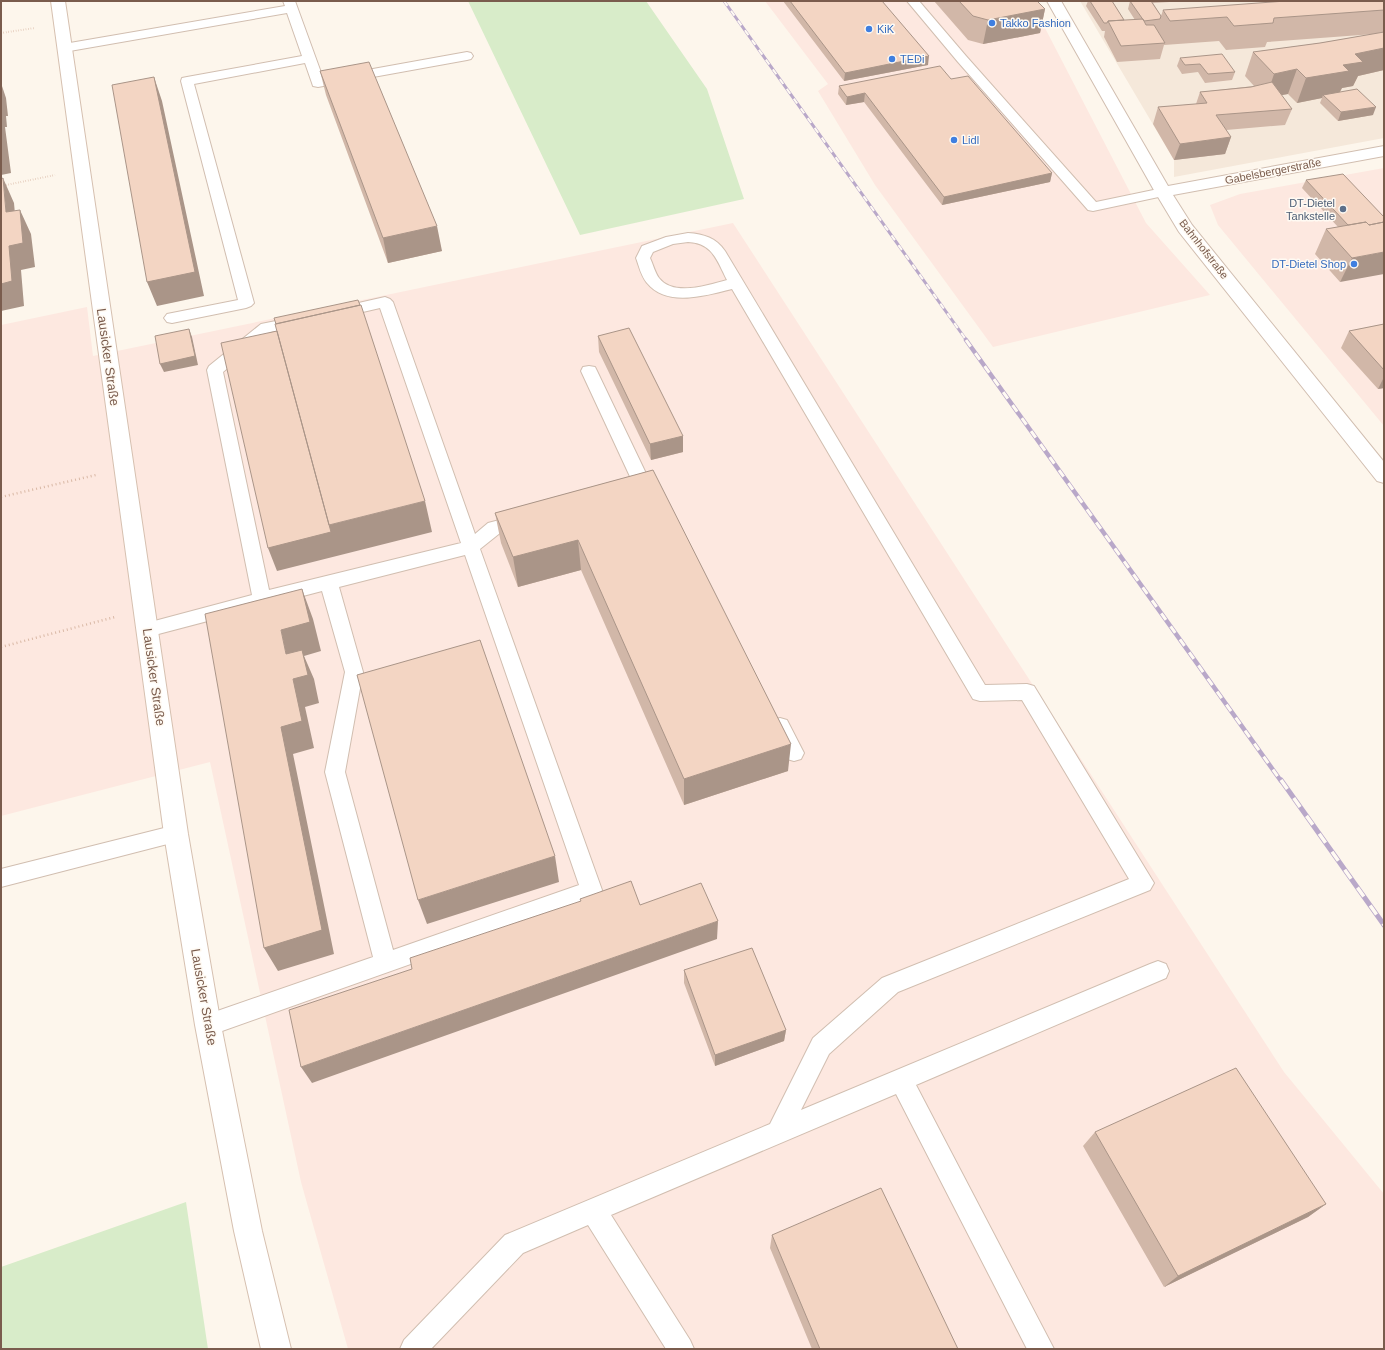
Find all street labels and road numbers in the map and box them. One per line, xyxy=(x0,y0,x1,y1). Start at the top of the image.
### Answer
street label: Gabelsbergerstraße xyxy=(1224,156,1322,186)
street label: Bahnhofstraße xyxy=(1177,217,1231,281)
street label: Lausicker Straße xyxy=(94,307,122,407)
street label: Lausicker Straße xyxy=(140,627,168,727)
street label: Lausicker Straße xyxy=(188,947,220,1047)

